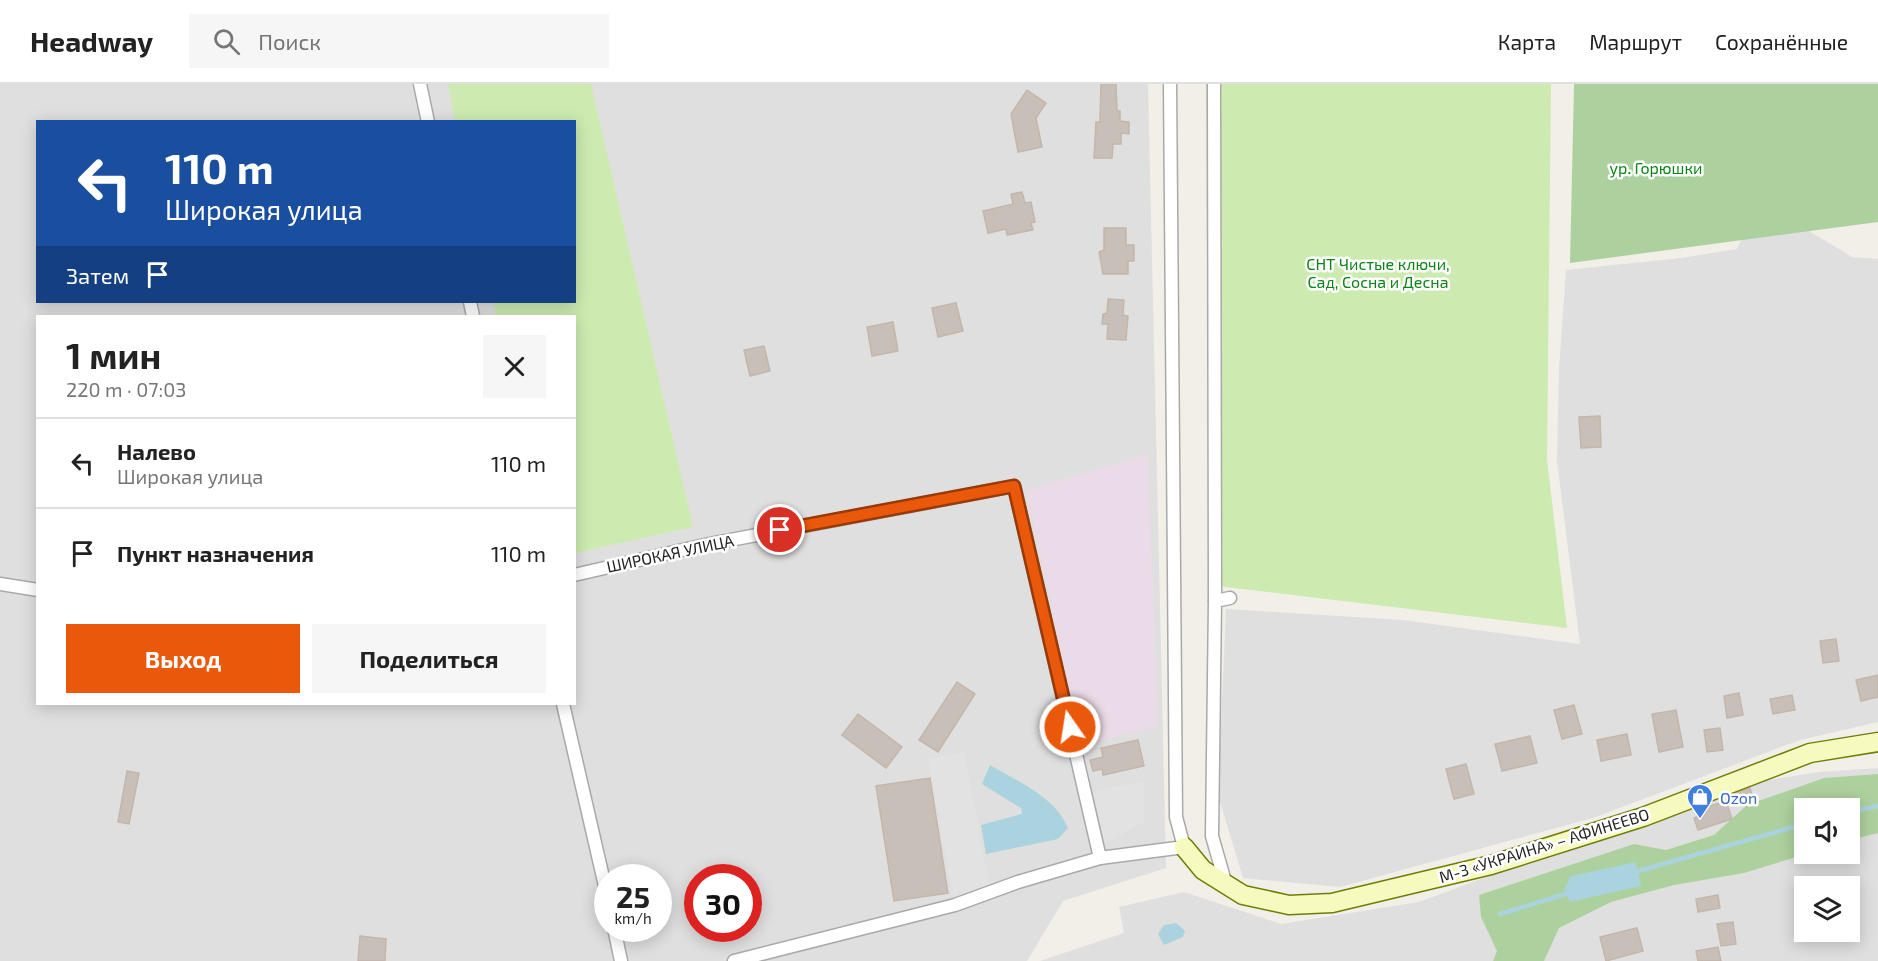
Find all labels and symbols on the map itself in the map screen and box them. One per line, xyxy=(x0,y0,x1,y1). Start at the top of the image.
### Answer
park label: ур. Горюшки xyxy=(1610,158,1702,178)
park label: СНТ Чистые ключи, Сад, Сосна и Десна xyxy=(1306,254,1450,291)
pin xyxy=(754,504,805,555)
street label: ШИРОКАЯ УЛИЦА xyxy=(605,530,735,576)
position arrow xyxy=(1038,695,1102,759)
shop icon: Ozon xyxy=(1685,782,1715,820)
place label: Ozon xyxy=(1720,788,1757,807)
street label: М-3 «УКРАИНА» – АФИНЕЕВО xyxy=(1437,804,1651,886)
speed limit sign: 30 xyxy=(684,864,762,942)

